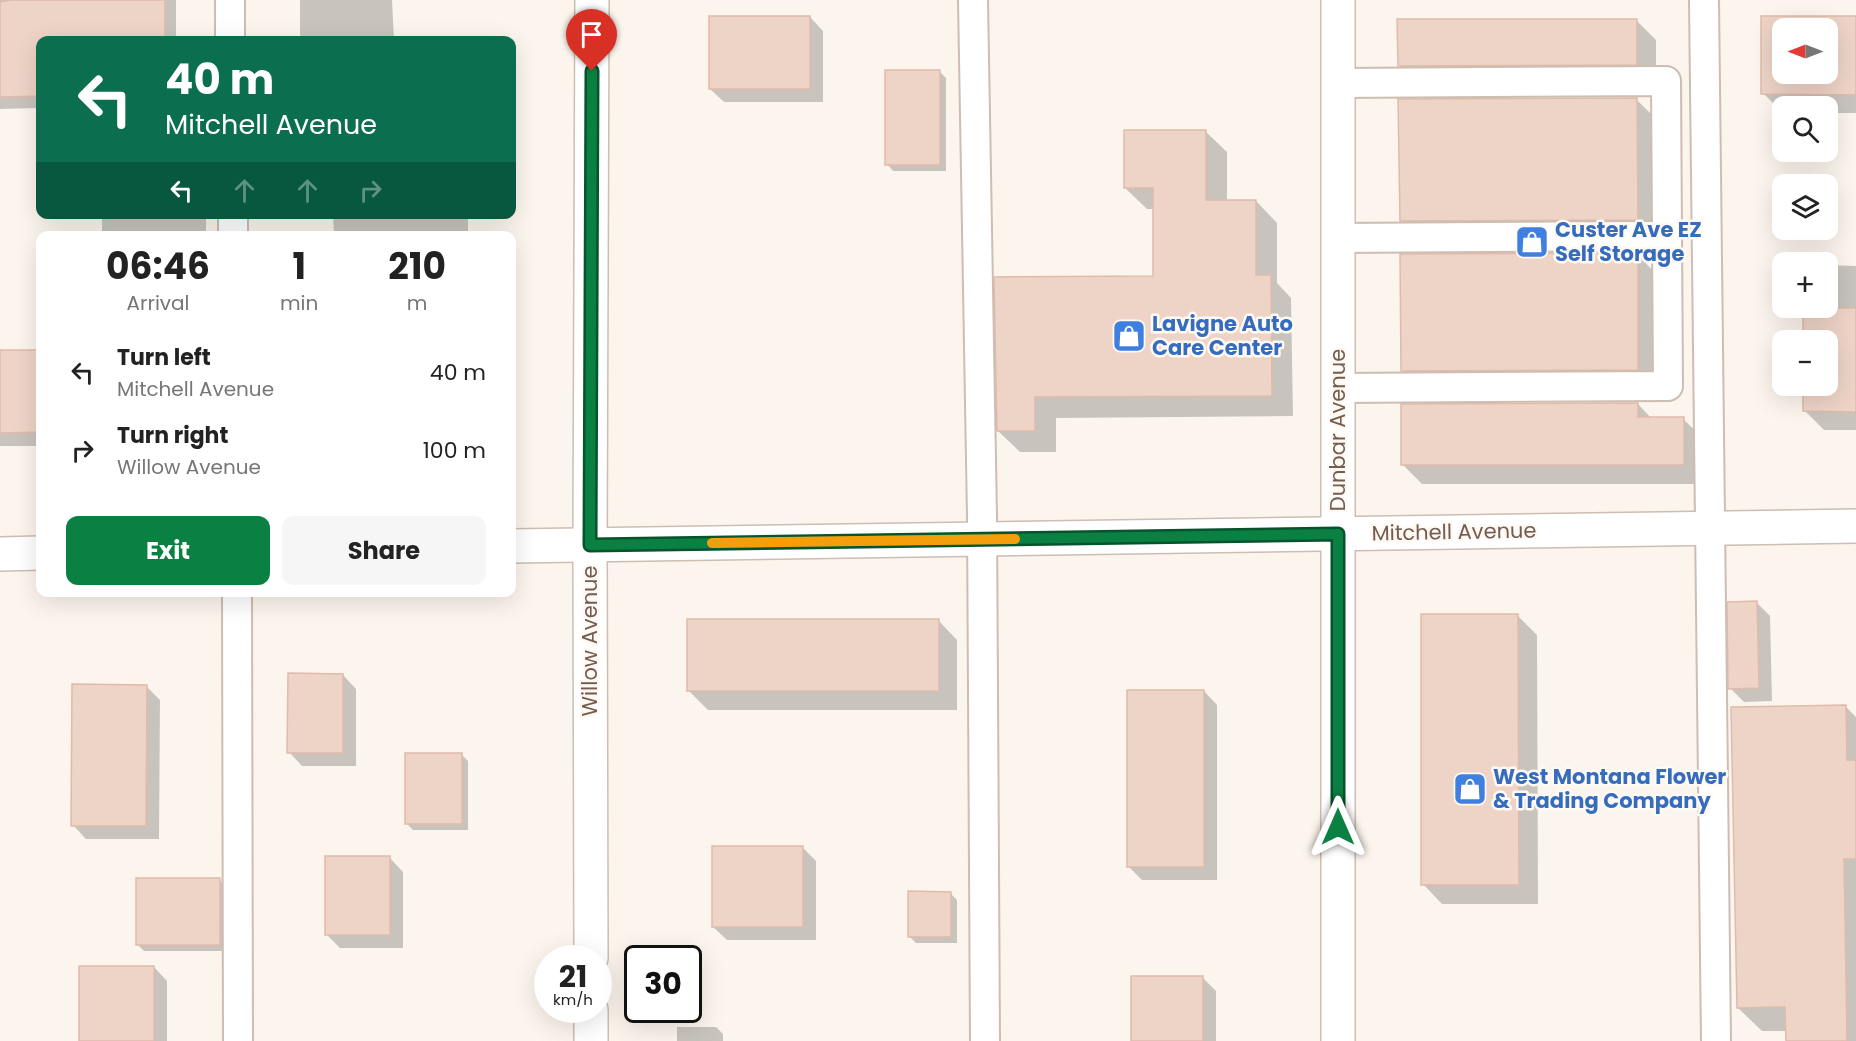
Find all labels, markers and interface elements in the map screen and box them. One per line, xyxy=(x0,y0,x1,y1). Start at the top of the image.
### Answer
pin xyxy=(566,9,617,71)
icon: arrive xyxy=(575,18,608,51)
north arrow xyxy=(1772,18,1838,84)
map controls xyxy=(1772,18,1838,396)
text: 40 m xyxy=(165,50,274,109)
icon: left xyxy=(66,60,144,138)
button: search xyxy=(1772,96,1838,162)
text: Mitchell Avenue xyxy=(165,106,377,143)
icon: left xyxy=(165,174,198,207)
icon: ahead xyxy=(228,174,261,207)
icon: ahead xyxy=(291,174,324,207)
icon: right xyxy=(354,174,387,207)
button: layers xyxy=(1772,174,1838,240)
place label: Custer Ave EZ Self Storage xyxy=(1555,215,1702,268)
shop icon: Custer Ave EZ Self Storage xyxy=(1514,224,1550,260)
text: 06:46 xyxy=(106,241,210,292)
text: 1 xyxy=(292,241,306,292)
text: 210 xyxy=(388,241,446,292)
button: + xyxy=(1772,252,1838,318)
text: Arrival xyxy=(127,289,189,317)
text: min xyxy=(280,289,318,317)
text: m xyxy=(407,289,427,317)
place label: Lavigne Auto Care Center xyxy=(1152,309,1293,362)
shop icon: Lavigne Auto Care Center xyxy=(1111,318,1147,354)
button: − xyxy=(1772,330,1838,396)
text: Turn left xyxy=(117,342,211,373)
street label: Dunbar Avenue xyxy=(1323,349,1352,511)
icon: left xyxy=(66,356,99,389)
text: 40 m xyxy=(430,357,486,388)
text: Mitchell Avenue xyxy=(117,375,274,403)
text: Turn right xyxy=(117,420,228,451)
icon: right xyxy=(66,434,99,467)
text: 100 m xyxy=(423,435,486,466)
text: Willow Avenue xyxy=(117,453,261,481)
button: Exit xyxy=(66,516,270,585)
button: Share xyxy=(282,516,486,585)
street label: Mitchell Avenue xyxy=(1371,516,1537,547)
street label: Willow Avenue xyxy=(575,565,604,717)
place label: West Montana Flower & Trading Company xyxy=(1493,762,1726,815)
shop icon: West Montana Flower & Trading Company xyxy=(1452,771,1488,807)
position arrow xyxy=(1306,795,1370,859)
speed limit sign: 30 xyxy=(624,945,702,1023)
text: 21 xyxy=(559,955,587,998)
text: km/h xyxy=(553,989,593,1010)

